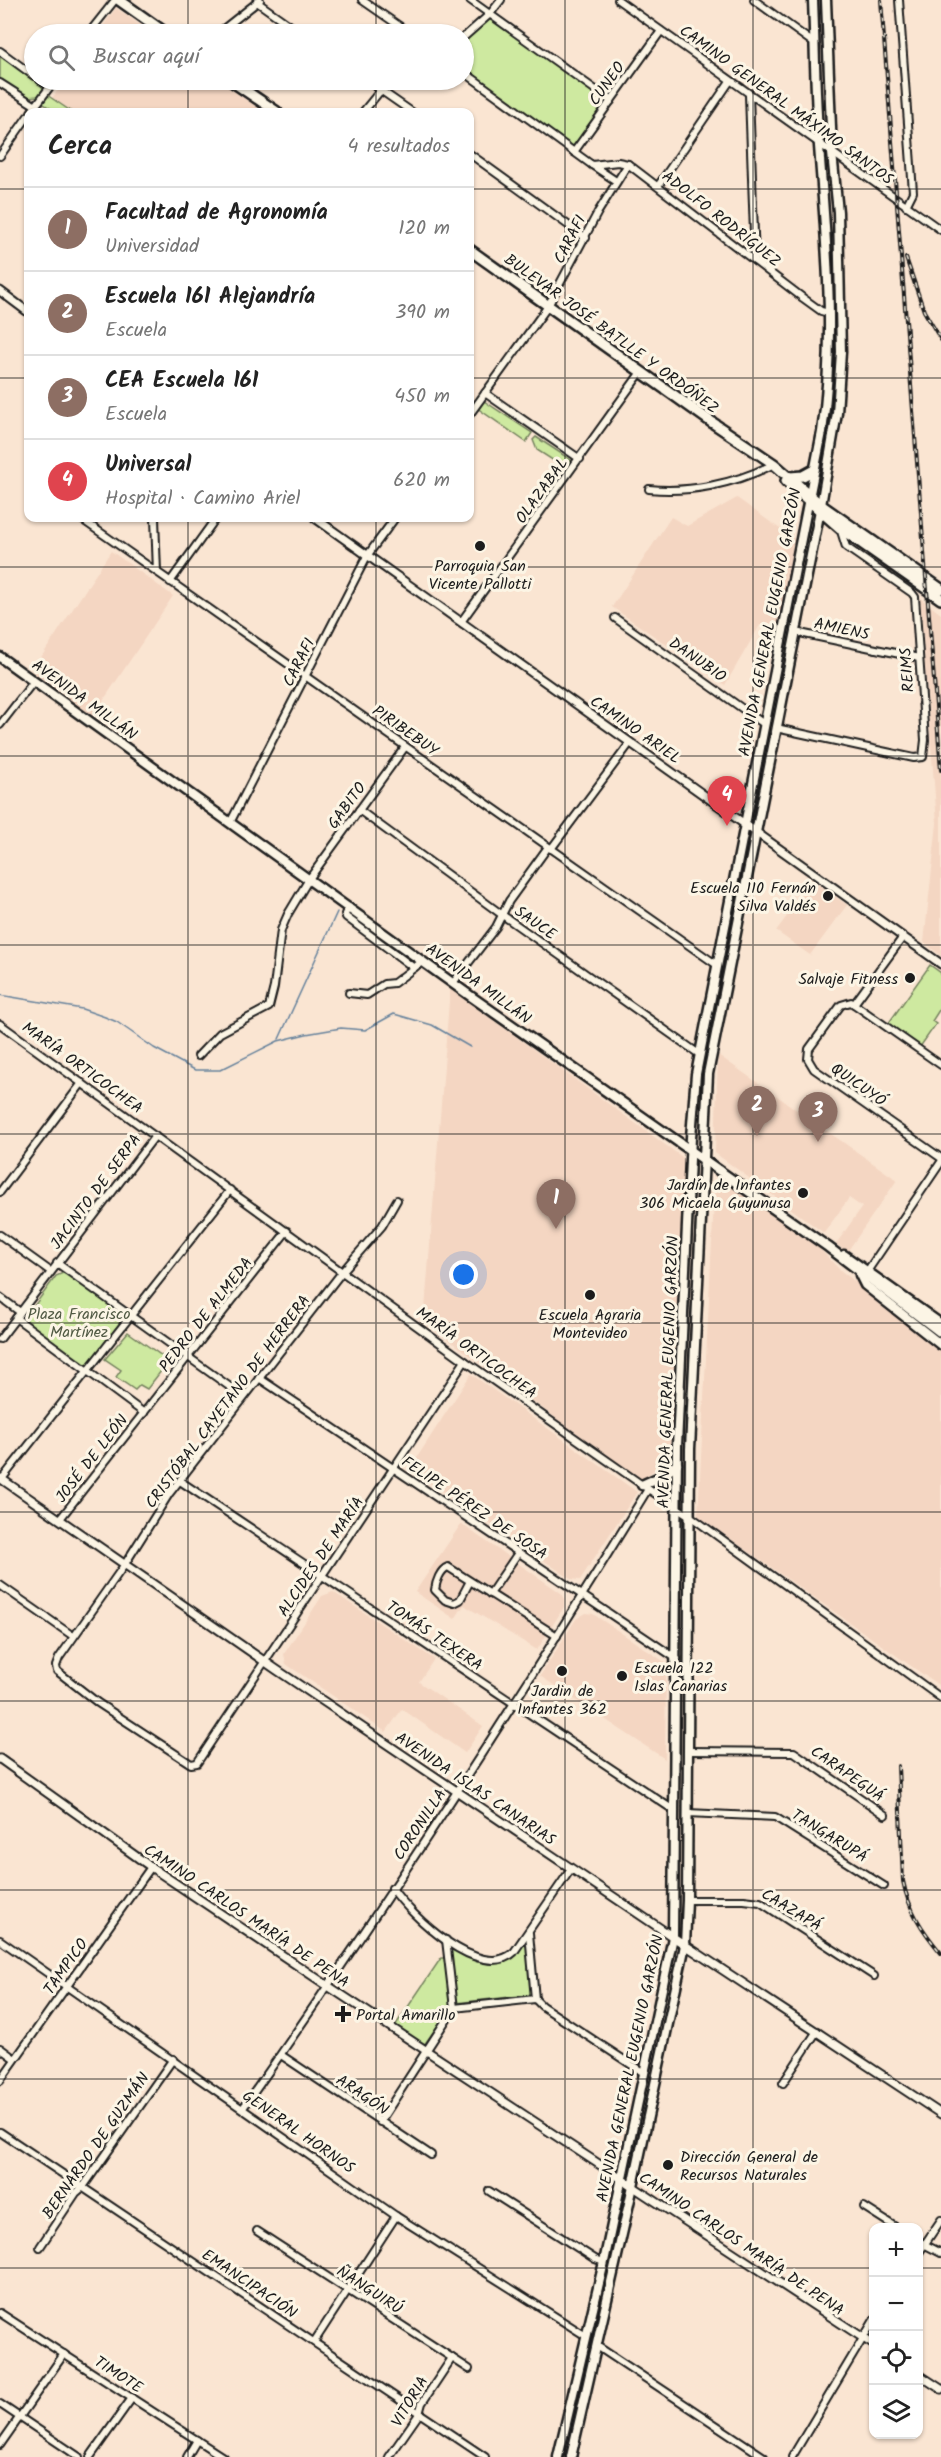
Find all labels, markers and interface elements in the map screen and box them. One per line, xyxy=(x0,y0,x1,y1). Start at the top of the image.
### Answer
street label: CAMINO GENERAL MÁXIMO SANTOS xyxy=(674,19,899,192)
search box xyxy=(24,24,474,90)
text: Buscar aquí xyxy=(93,40,200,75)
icon: search xyxy=(45,41,78,74)
street label: CUNEO xyxy=(583,56,632,111)
text: Cerca xyxy=(48,126,112,168)
text: 4 resultados xyxy=(348,131,450,163)
street label: ADOLFO RODRÍGUEZ xyxy=(656,165,786,274)
text: Facultad de Agronomía xyxy=(105,196,328,231)
street label: CARAFI xyxy=(547,211,593,268)
text: 1 xyxy=(64,213,71,245)
text: 120 m xyxy=(398,213,450,245)
text: Universidad xyxy=(105,231,199,263)
street label: BULEVAR JOSÉ BATLLE Y ORDÓÑEZ xyxy=(499,248,724,421)
text: Escuela 161 Alejandría xyxy=(105,280,315,315)
text: 2 xyxy=(62,297,73,329)
text: 390 m xyxy=(395,297,450,329)
text: Escuela xyxy=(105,315,167,347)
text: CEA Escuela 161 xyxy=(105,364,258,399)
text: 3 xyxy=(62,381,73,413)
text: 450 m xyxy=(394,381,450,413)
text: Escuela xyxy=(105,399,167,431)
text: Universal xyxy=(105,448,191,483)
street label: OLAZABAL xyxy=(510,453,575,529)
text: 4 xyxy=(62,465,73,497)
text: 620 m xyxy=(393,465,450,497)
text: Hospital · Camino Ariel xyxy=(105,483,300,515)
street label: AVENIDA GENERAL EUGENIO GARZÓN xyxy=(732,486,809,759)
marker: Parroquia San Vicente Pallotti xyxy=(473,539,487,553)
place label: Parroquia San Vicente Pallotti xyxy=(429,554,532,597)
street label: AMIENS xyxy=(812,611,872,648)
street label: DANUBIO xyxy=(663,631,731,689)
street label: CARAFI xyxy=(276,634,322,691)
street label: REIMS xyxy=(893,646,922,693)
street label: AVENIDA MILLÁN xyxy=(26,653,142,747)
street label: CAMINO ARIEL xyxy=(585,690,686,771)
street label: PIRIBEBUY xyxy=(367,699,444,764)
pin: 4 xyxy=(708,776,746,826)
street label: GABITO xyxy=(322,777,373,835)
place label: Escuela 110 Fernán Silva Valdés xyxy=(690,876,816,919)
marker: Escuela 110 Fernán Silva Valdés xyxy=(821,889,835,903)
street label: SAUCE xyxy=(509,900,562,947)
street label: AVENIDA MILLÁN xyxy=(420,937,536,1031)
place label: Salvaje Fitness xyxy=(798,967,898,992)
marker: Salvaje Fitness xyxy=(903,971,917,985)
street label: MARÍA ORTICOCHEA xyxy=(16,1016,148,1121)
street label: QUICUYÓ xyxy=(825,1057,892,1114)
pin: 2 xyxy=(738,1086,777,1136)
pin: 3 xyxy=(798,1092,838,1142)
street label: JACINTO DE SERPA xyxy=(44,1129,148,1255)
place label: Jardín de Infantes 306 Micaela Guyunusa xyxy=(639,1173,791,1216)
pin: 1 xyxy=(536,1180,576,1229)
marker: Jardín de Infantes 306 Micaela Guyunusa xyxy=(796,1186,810,1200)
street label: AVENIDA GENERAL EUGENIO GARZÓN xyxy=(651,1235,686,1509)
street label: PEDRO DE ALMEDA xyxy=(153,1252,259,1378)
your location xyxy=(449,1260,478,1289)
marker: Escuela Agraria Montevideo xyxy=(583,1288,597,1302)
street label: CRISTÓBAL CAYETANO DE HERRERA xyxy=(139,1289,317,1514)
street label: MARÍA ORTICOCHEA xyxy=(410,1301,542,1406)
park label: Plaza Francisco Martínez xyxy=(28,1302,130,1345)
place label: Escuela Agraria Montevideo xyxy=(539,1303,641,1346)
street label: JOSÉ DE LEÓN xyxy=(50,1409,135,1509)
street label: FELIPE PÉREZ DE SOSA xyxy=(396,1450,553,1567)
street label: ALCIDES DE MARÍA xyxy=(272,1492,371,1622)
street label: TOMÁS TEXERA xyxy=(381,1595,488,1678)
place label: Escuela 122 Islas Canarias xyxy=(634,1656,727,1699)
marker: Jardin de Infantes 362 xyxy=(555,1664,569,1678)
marker: Escuela 122 Islas Canarias xyxy=(615,1669,629,1683)
place label: Jardin de Infantes 362 xyxy=(517,1679,607,1722)
street label: AVENIDA ISLAS CANARIAS xyxy=(390,1726,561,1853)
street label: CARAPEGUÁ xyxy=(805,1739,890,1809)
street label: CORONILLA xyxy=(387,1784,454,1866)
street label: TANGARUPÁ xyxy=(786,1803,873,1870)
street label: CAMINO CARLOS MARÍA DE PENA xyxy=(138,1838,354,1995)
street label: CAAZAPÁ xyxy=(756,1882,827,1938)
street label: AVENIDA GENERAL EUGENIO GARZÓN xyxy=(590,1932,671,2204)
street label: TAMPICO xyxy=(38,1933,95,2000)
place label: Portal Amarillo xyxy=(356,2003,455,2028)
marker: Portal Amarillo xyxy=(334,2005,352,2023)
street label: BERNARDO DE GUZMÁN xyxy=(36,2067,156,2224)
street label: ARAGÓN xyxy=(331,2068,394,2122)
street label: GENERAL HORNOS xyxy=(237,2084,360,2181)
place label: Dirección General de Recursos Naturales xyxy=(680,2145,818,2188)
marker: Dirección General de Recursos Naturales xyxy=(661,2158,675,2172)
street label: CAMINO CARLOS MARÍA DE PENA xyxy=(633,2166,849,2323)
map controls xyxy=(869,2223,923,2439)
button: + xyxy=(869,2223,923,2277)
street label: EMANCIPACIÓN xyxy=(196,2243,302,2326)
street label: ÑANGUIRÚ xyxy=(331,2259,408,2321)
button: − xyxy=(869,2277,923,2331)
button: locate xyxy=(869,2331,923,2385)
street label: TIMOTE xyxy=(89,2350,148,2401)
street label: VITORIA xyxy=(385,2371,436,2432)
button: layers xyxy=(869,2385,923,2439)

